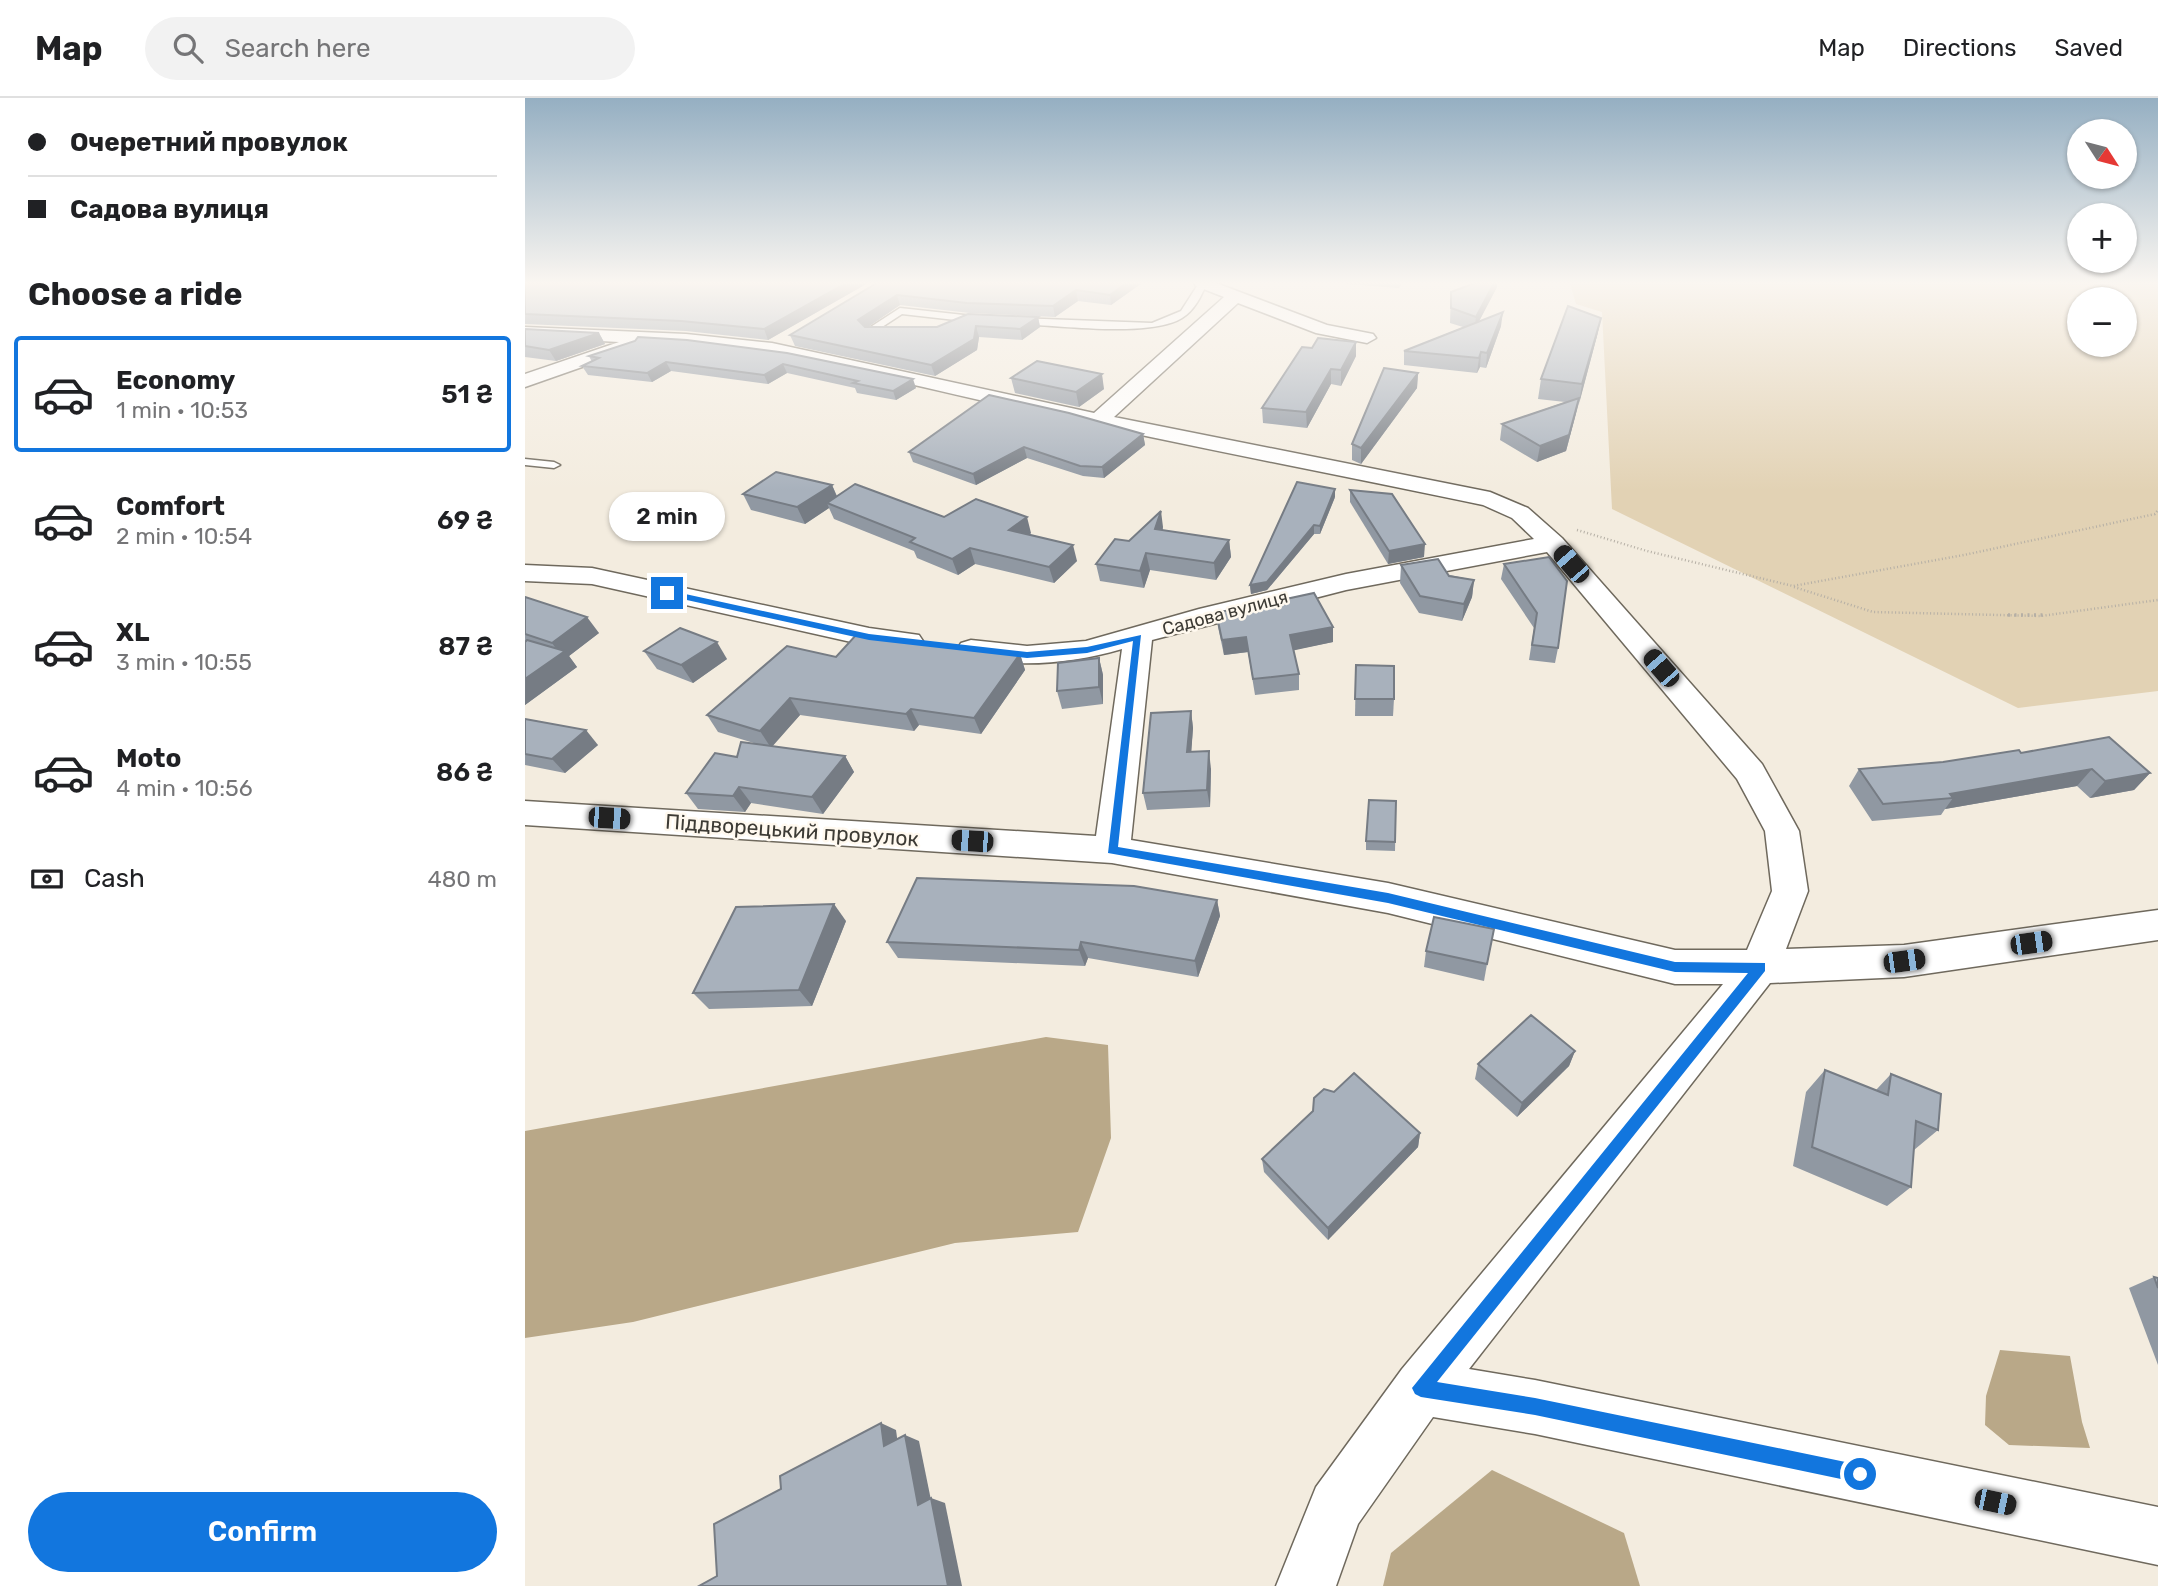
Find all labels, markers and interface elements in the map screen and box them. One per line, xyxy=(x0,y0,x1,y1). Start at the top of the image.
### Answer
search box xyxy=(145,17,635,80)
text: Map xyxy=(35,29,103,68)
icon: search xyxy=(169,29,207,67)
text: Search here xyxy=(225,33,370,64)
text: Map xyxy=(1818,34,1865,62)
text: Directions xyxy=(1903,34,2016,62)
text: Saved xyxy=(2054,34,2123,62)
north arrow xyxy=(2067,119,2137,189)
map controls xyxy=(2067,119,2137,357)
text: Очеретний провулок xyxy=(70,127,348,158)
text: Садова вулиця xyxy=(70,194,269,225)
button: + xyxy=(2067,203,2137,273)
text: Choose a ride xyxy=(28,275,242,313)
button: − xyxy=(2067,287,2137,357)
icon: car xyxy=(32,363,95,426)
text: Economy xyxy=(116,365,235,396)
text: 51 ₴ xyxy=(441,379,493,410)
text: 1 min · 10:53 xyxy=(116,396,248,424)
icon: car xyxy=(32,489,95,552)
text: Comfort xyxy=(116,491,225,522)
callout: 2 min xyxy=(609,491,725,540)
text: 2 min xyxy=(636,502,698,530)
text: 69 ₴ xyxy=(437,505,493,536)
text: 2 min · 10:54 xyxy=(116,522,252,550)
car xyxy=(1550,541,1593,587)
route end xyxy=(651,577,683,609)
street label: Садова вулиця xyxy=(1160,586,1290,640)
icon: car xyxy=(32,615,95,678)
text: XL xyxy=(116,617,149,648)
text: 87 ₴ xyxy=(438,631,493,662)
car xyxy=(1640,645,1683,691)
text: 3 min · 10:55 xyxy=(116,648,252,676)
icon: car xyxy=(32,741,95,804)
text: Moto xyxy=(116,743,181,774)
text: 86 ₴ xyxy=(436,757,493,788)
text: 4 min · 10:56 xyxy=(116,774,253,802)
car xyxy=(588,806,631,830)
street label: Піддворецький провулок xyxy=(664,809,920,851)
car xyxy=(951,829,994,853)
icon: cash xyxy=(28,860,66,898)
text: Cash xyxy=(84,863,145,894)
text: 480 m xyxy=(427,865,497,893)
car xyxy=(2009,930,2054,956)
car xyxy=(1882,948,1927,974)
route start xyxy=(1844,1458,1876,1490)
car xyxy=(1973,1487,2018,1517)
button: Confirm xyxy=(28,1492,497,1572)

